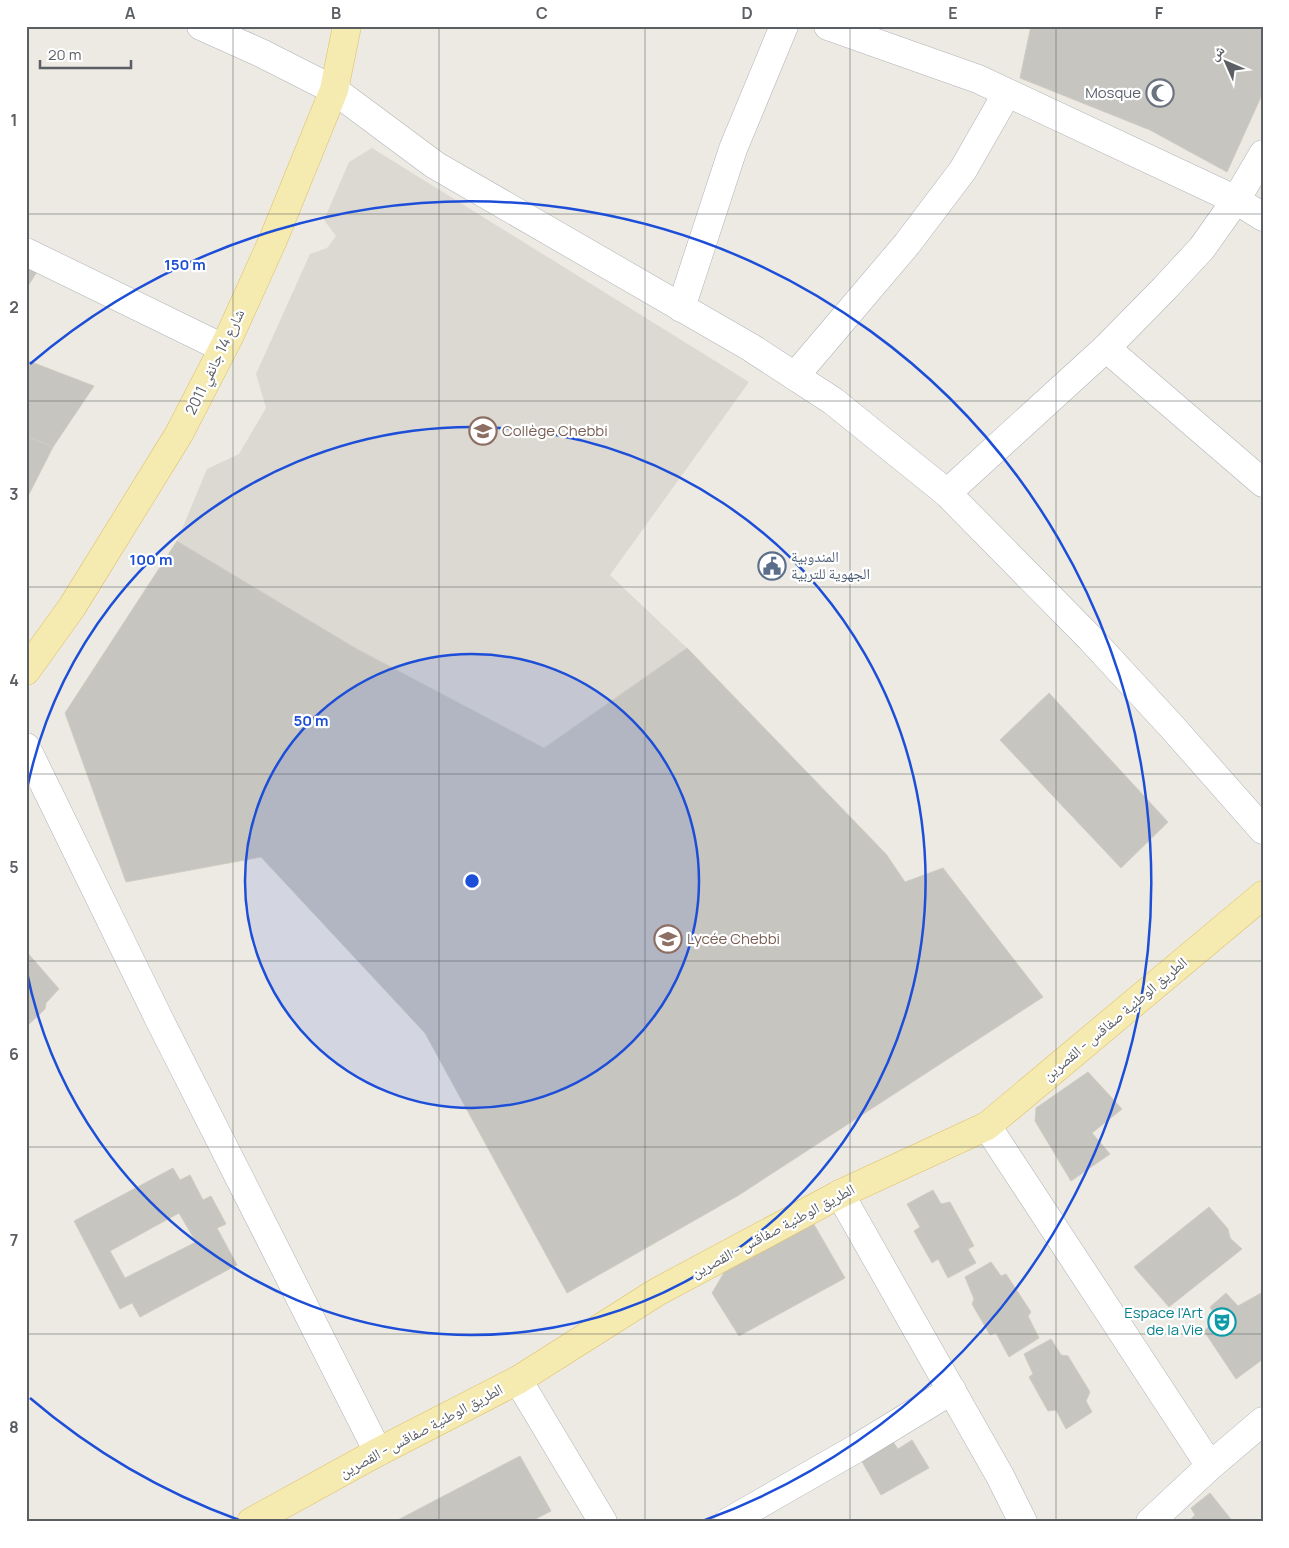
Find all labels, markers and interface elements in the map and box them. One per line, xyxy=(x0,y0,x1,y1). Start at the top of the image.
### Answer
text: A xyxy=(125,2,136,24)
text: B xyxy=(331,2,341,24)
text: C xyxy=(536,2,548,24)
text: D xyxy=(741,2,753,24)
text: E xyxy=(948,2,958,24)
text: F xyxy=(1155,2,1164,24)
scale bar xyxy=(40,38,131,70)
north arrow xyxy=(1202,38,1252,88)
text: ش xyxy=(1204,40,1229,64)
text: 20 m xyxy=(48,44,81,65)
mosque icon: Mosque xyxy=(1145,78,1175,108)
place label: Mosque xyxy=(1085,82,1141,103)
text: 1 xyxy=(10,109,18,131)
text: 150 m xyxy=(164,254,206,275)
text: 2 xyxy=(9,296,19,318)
street label: شارع 14 جانفي 2011 xyxy=(180,305,251,419)
school or university icon: Collège Chebbi xyxy=(468,416,498,446)
place label: Collège Chebbi xyxy=(502,420,608,441)
text: 3 xyxy=(9,483,19,505)
place label: المندوبية الجهوية للتربية xyxy=(791,546,870,584)
text: 100 m xyxy=(130,549,172,570)
public building icon: المندوبية الجهوية للتربية xyxy=(757,551,787,581)
text: 4 xyxy=(9,669,19,691)
text: 50 m xyxy=(293,710,329,731)
text: 5 xyxy=(9,856,19,878)
centre of rings xyxy=(463,872,481,890)
school or university icon: Lycée Chebbi xyxy=(653,924,683,954)
place label: Lycée Chebbi xyxy=(687,928,780,949)
street label: الطريق الوطنية صفاقس - القصرين xyxy=(1038,952,1191,1085)
text: 6 xyxy=(9,1043,19,1065)
street label: الطريق الوطنية صفاقس - القصرين xyxy=(687,1178,858,1283)
text: 7 xyxy=(10,1229,18,1251)
place label: Espace l'Art de la Vie xyxy=(1124,1302,1203,1340)
theatre icon: Espace l'Art de la Vie xyxy=(1207,1307,1237,1337)
street label: الطريق الوطنية صفاقس - القصرين xyxy=(335,1378,506,1483)
text: 8 xyxy=(9,1416,19,1438)

